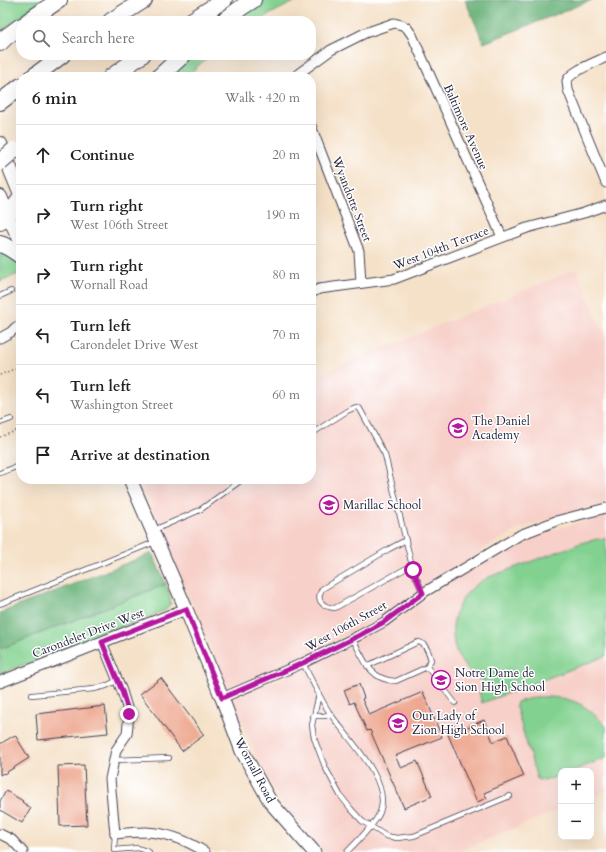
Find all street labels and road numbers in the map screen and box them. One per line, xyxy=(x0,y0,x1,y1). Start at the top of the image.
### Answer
street label: Baltimore Avenue xyxy=(440,82,492,172)
street label: Wyandotte Street xyxy=(328,153,376,244)
street label: West 104th Terrace xyxy=(390,222,491,274)
street label: West 106th Street xyxy=(302,597,390,655)
street label: Carondelet Drive West xyxy=(30,604,146,662)
street label: Wornall Road xyxy=(231,734,279,806)

